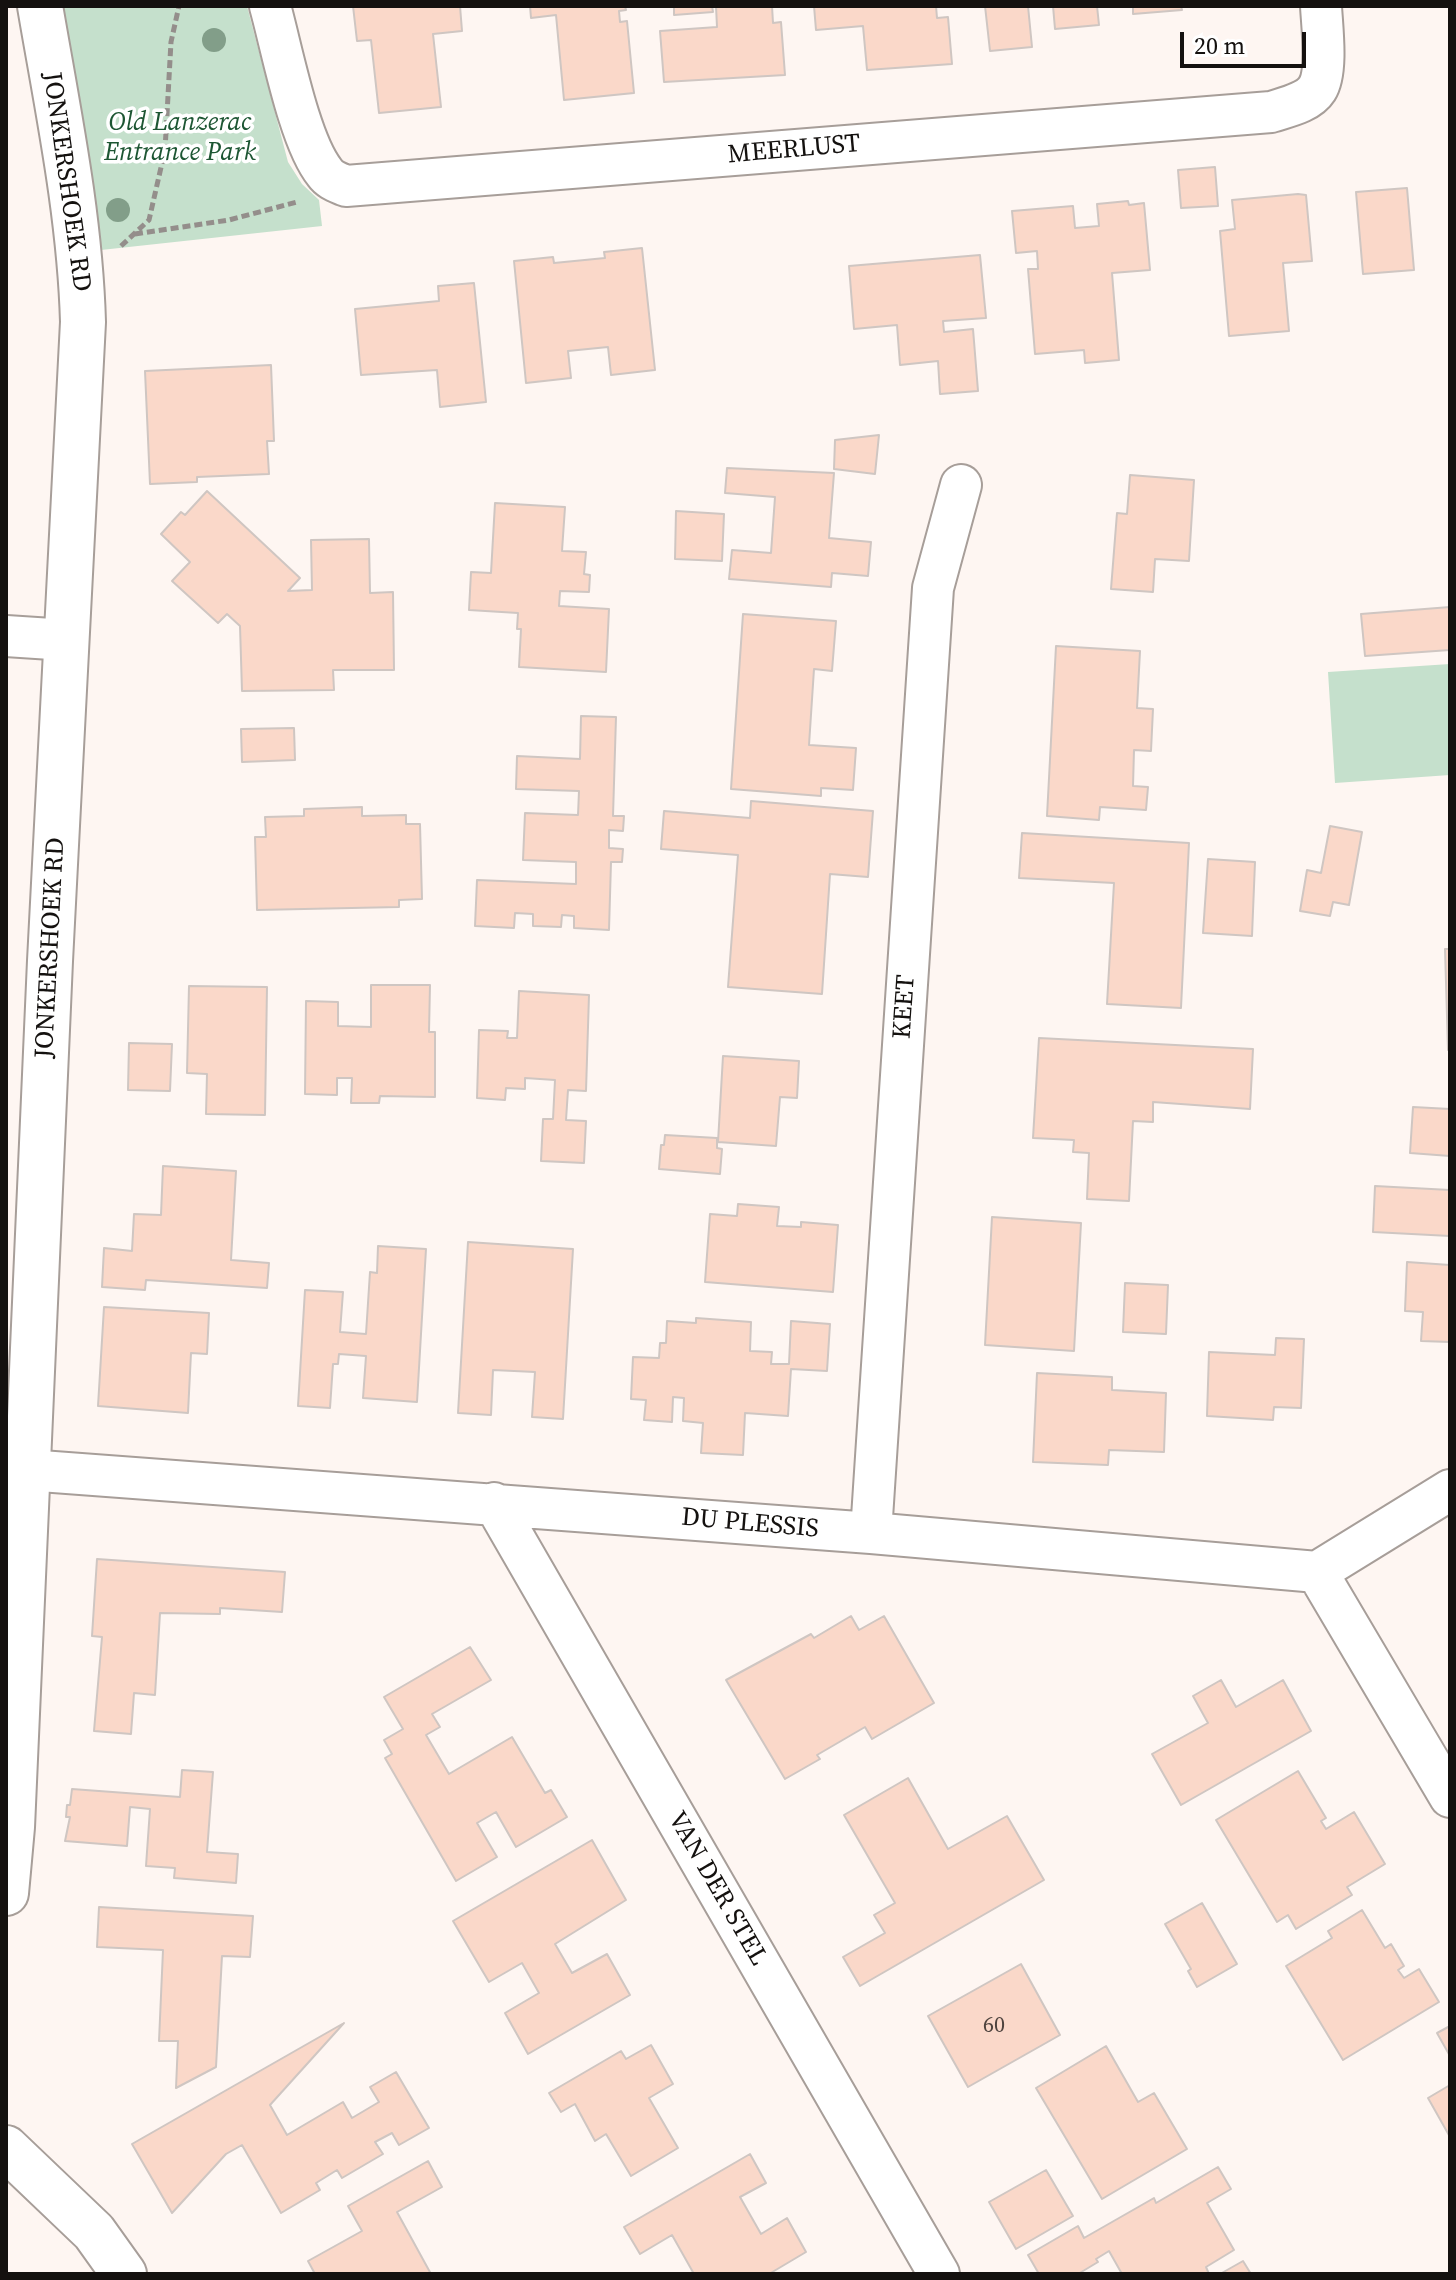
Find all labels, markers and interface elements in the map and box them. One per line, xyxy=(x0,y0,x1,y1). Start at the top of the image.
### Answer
scale bar xyxy=(1184,16,1310,66)
text: 20 m xyxy=(1194,29,1245,62)
street label: JONKERSHOEK RD xyxy=(35,70,97,294)
park label: Old Lanzerac Entrance Park xyxy=(104,107,256,168)
street label: MEERLUST xyxy=(726,129,862,171)
street label: JONKERSHOEK RD xyxy=(30,837,72,1059)
street label: KEET xyxy=(887,974,923,1040)
street label: DU PLESSIS xyxy=(680,1502,820,1546)
street label: VAN DER STEL xyxy=(660,1806,774,1972)
house number: 60 xyxy=(983,2013,1005,2039)

